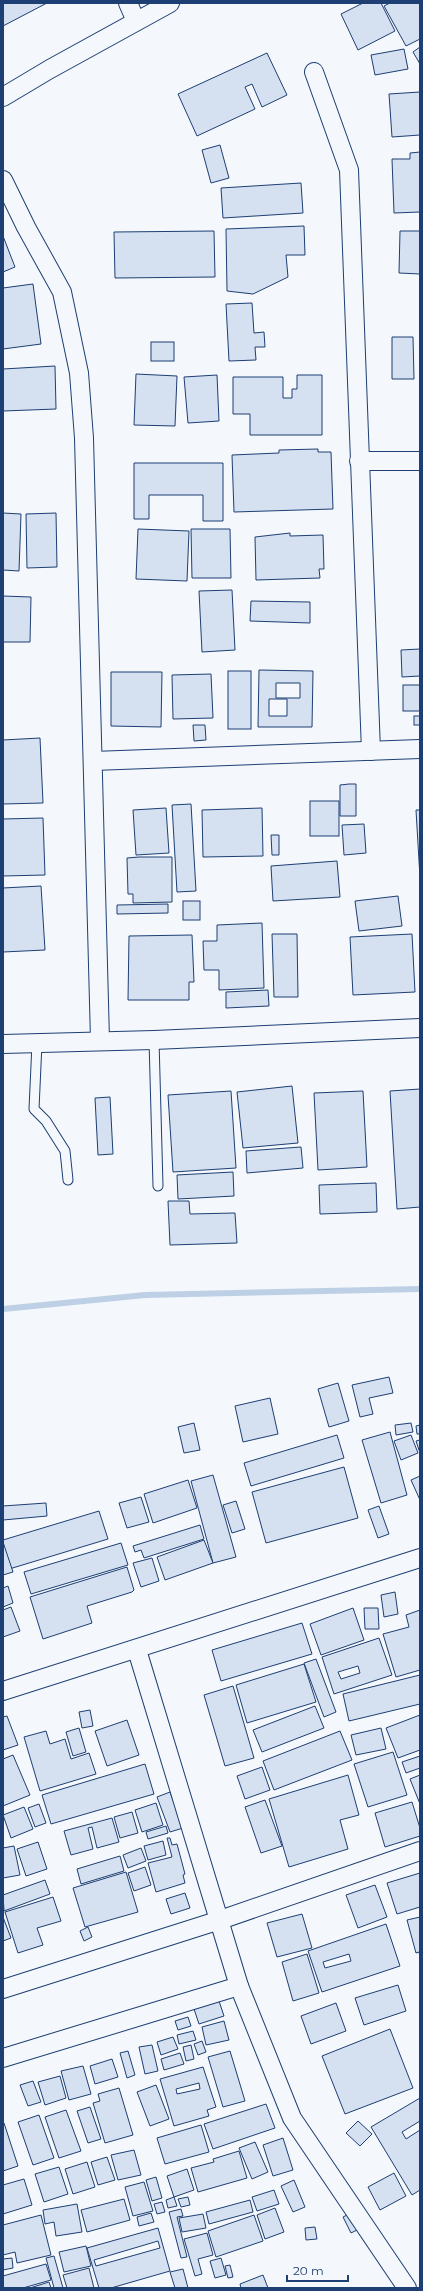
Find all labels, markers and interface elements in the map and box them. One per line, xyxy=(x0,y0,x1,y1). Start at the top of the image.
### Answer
scale bar xyxy=(287,2257,348,2283)
text: 20 m xyxy=(293,2263,324,2278)

